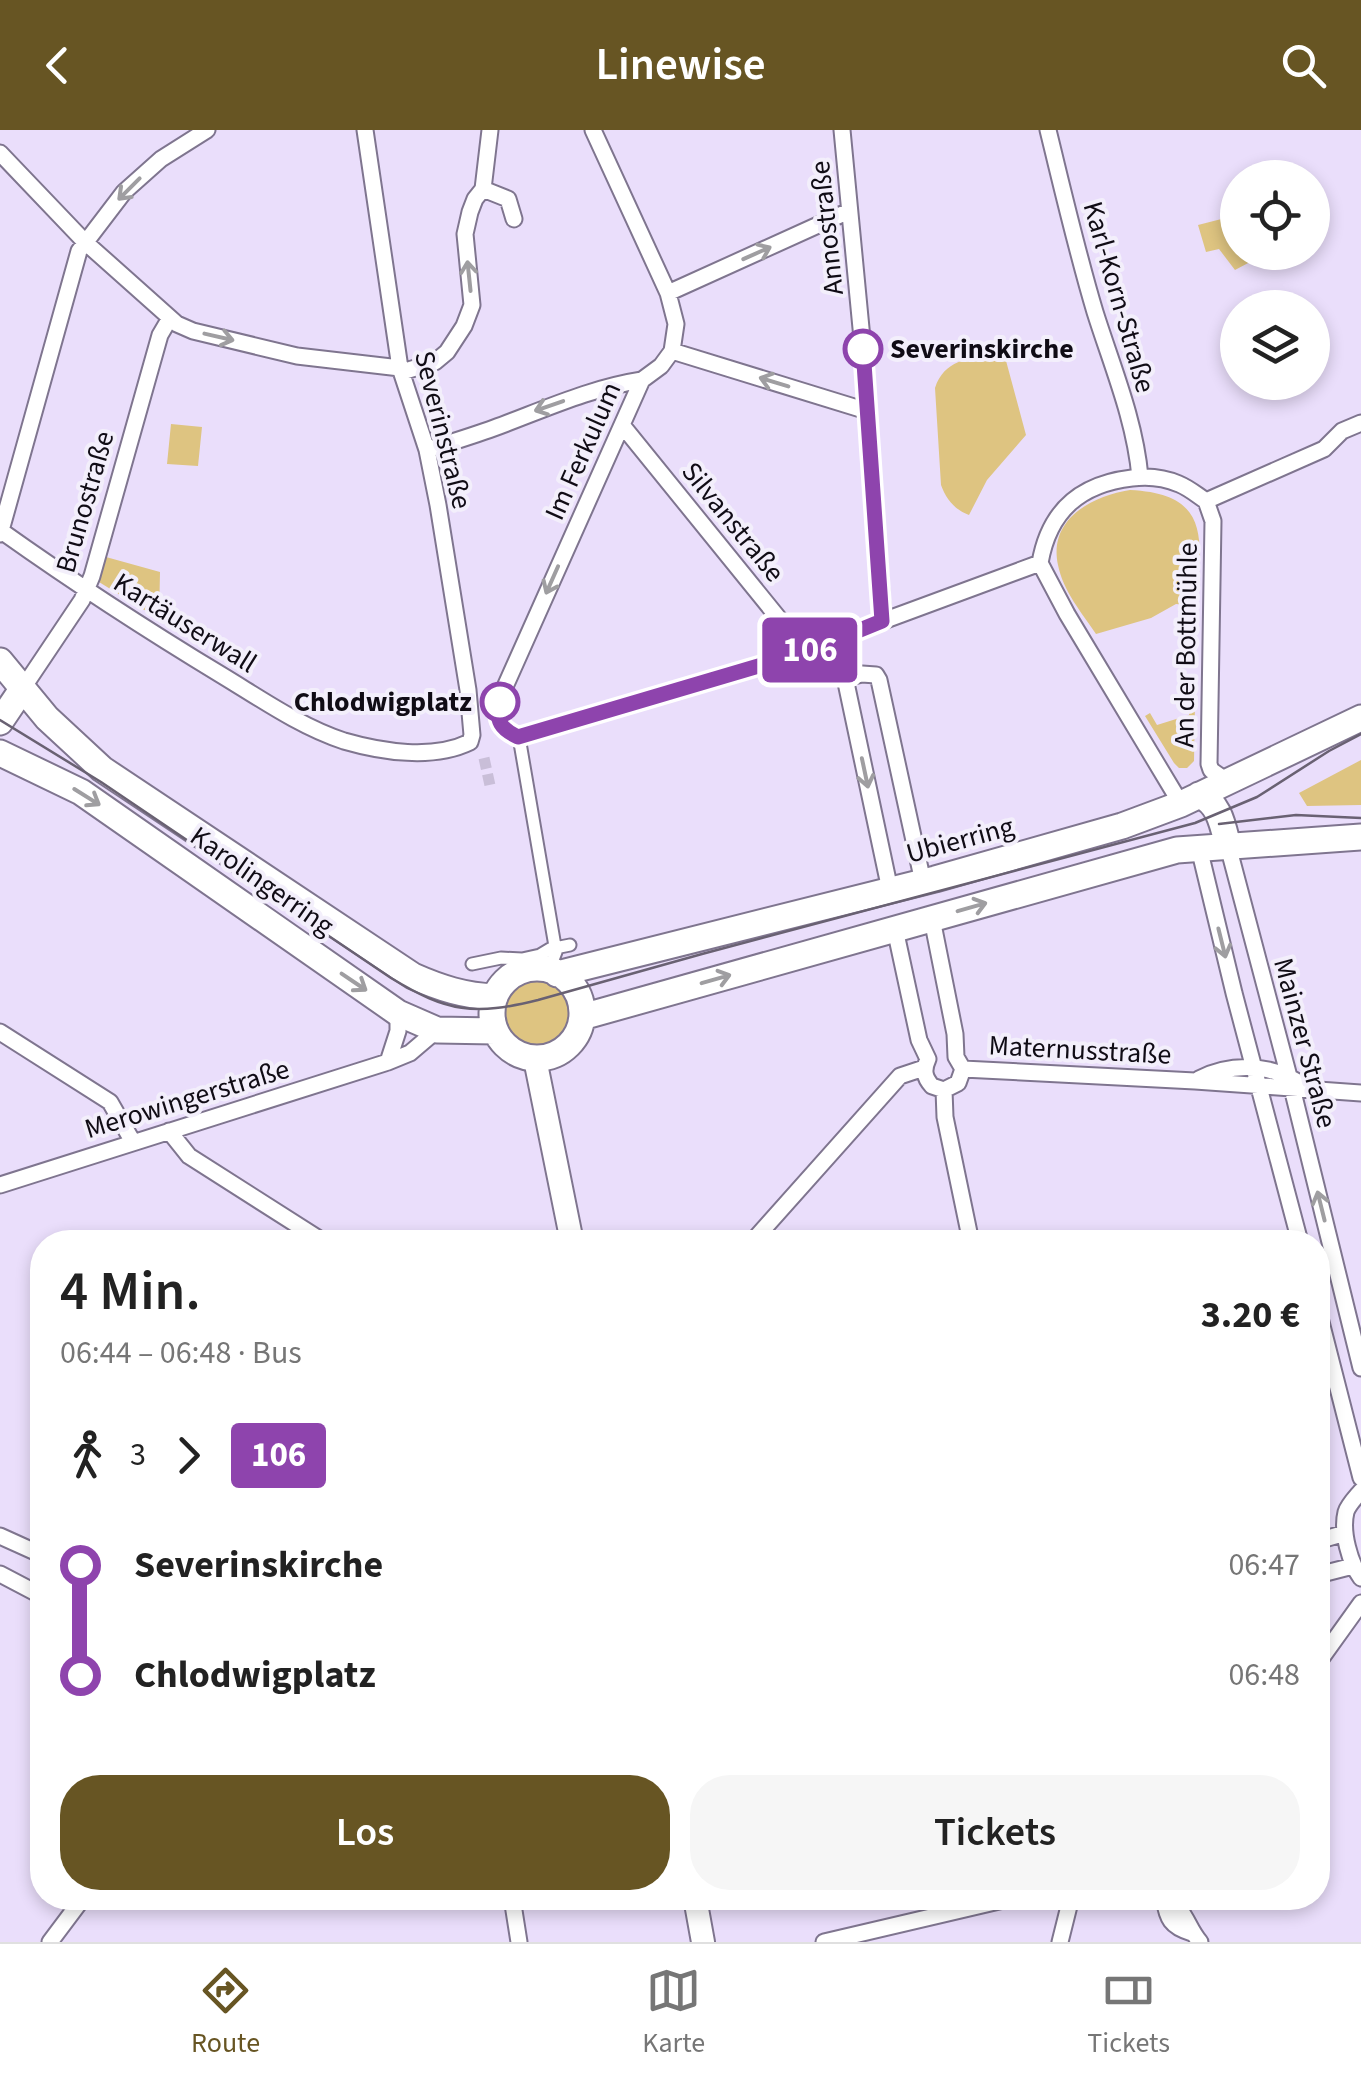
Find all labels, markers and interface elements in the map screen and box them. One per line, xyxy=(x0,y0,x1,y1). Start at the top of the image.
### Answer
text: Linewise xyxy=(595,33,766,97)
icon: back xyxy=(30,38,85,93)
icon: search xyxy=(1276,38,1331,93)
street label: Annostraße xyxy=(800,159,854,297)
map controls xyxy=(1220,160,1330,400)
button: locate xyxy=(1220,160,1330,270)
one-way arrow xyxy=(118,176,142,200)
street label: Karl-Korn-Straße xyxy=(1073,197,1165,397)
one-way arrow xyxy=(741,243,772,261)
one-way arrow xyxy=(459,261,478,293)
button: layers xyxy=(1220,290,1330,400)
one-way arrow xyxy=(202,329,234,347)
place label: Severinskirche xyxy=(890,329,1074,369)
marker: Severinskirche xyxy=(844,330,882,368)
street label: Severinstraße xyxy=(404,347,482,513)
one-way arrow xyxy=(759,372,790,390)
street label: Im Ferkulum xyxy=(535,375,631,527)
one-way arrow xyxy=(533,399,565,417)
street label: Brunostraße xyxy=(46,426,124,578)
street label: Silvanstraße xyxy=(672,453,794,591)
street label: An der Bottmühle xyxy=(1164,542,1208,748)
street label: Kartäuserwall xyxy=(106,563,264,683)
one-way arrow xyxy=(542,564,561,594)
line badge: 106 xyxy=(752,618,868,682)
text: 106 xyxy=(782,625,838,675)
place label: Chlodwigplatz xyxy=(294,682,472,722)
marker: Chlodwigplatz xyxy=(481,683,519,721)
one-way arrow xyxy=(857,756,876,788)
one-way arrow xyxy=(72,787,101,807)
street label: Ubierring xyxy=(902,806,1018,874)
street label: Karolingerring xyxy=(182,817,342,945)
one-way arrow xyxy=(956,897,987,915)
one-way arrow xyxy=(1214,926,1232,958)
street label: Mainzer Straße xyxy=(1263,954,1347,1132)
one-way arrow xyxy=(700,969,732,988)
one-way arrow xyxy=(339,971,367,992)
street label: Maternusstraße xyxy=(988,1025,1172,1075)
street label: Merowingerstraße xyxy=(80,1049,294,1149)
one-way arrow xyxy=(1311,1191,1329,1223)
text: 4 Min. xyxy=(60,1253,201,1331)
text: 3.20 € xyxy=(1201,1288,1300,1342)
text: 06:44 – 06:48 · Bus xyxy=(60,1330,302,1376)
icon: walk xyxy=(60,1428,115,1483)
icon: forward xyxy=(161,1428,216,1483)
text: 106 xyxy=(251,1430,306,1480)
text: 3 xyxy=(130,1432,146,1478)
text: Severinskirche xyxy=(134,1538,383,1592)
text: 06:47 xyxy=(1228,1542,1300,1588)
text: Chlodwigplatz xyxy=(134,1648,376,1702)
text: 06:48 xyxy=(1228,1652,1300,1698)
button: Los xyxy=(60,1775,670,1890)
button: Tickets xyxy=(690,1775,1300,1890)
tab: Route xyxy=(191,1963,260,2063)
tab: Karte xyxy=(642,1963,705,2063)
tab: Tickets xyxy=(1087,1963,1170,2063)

